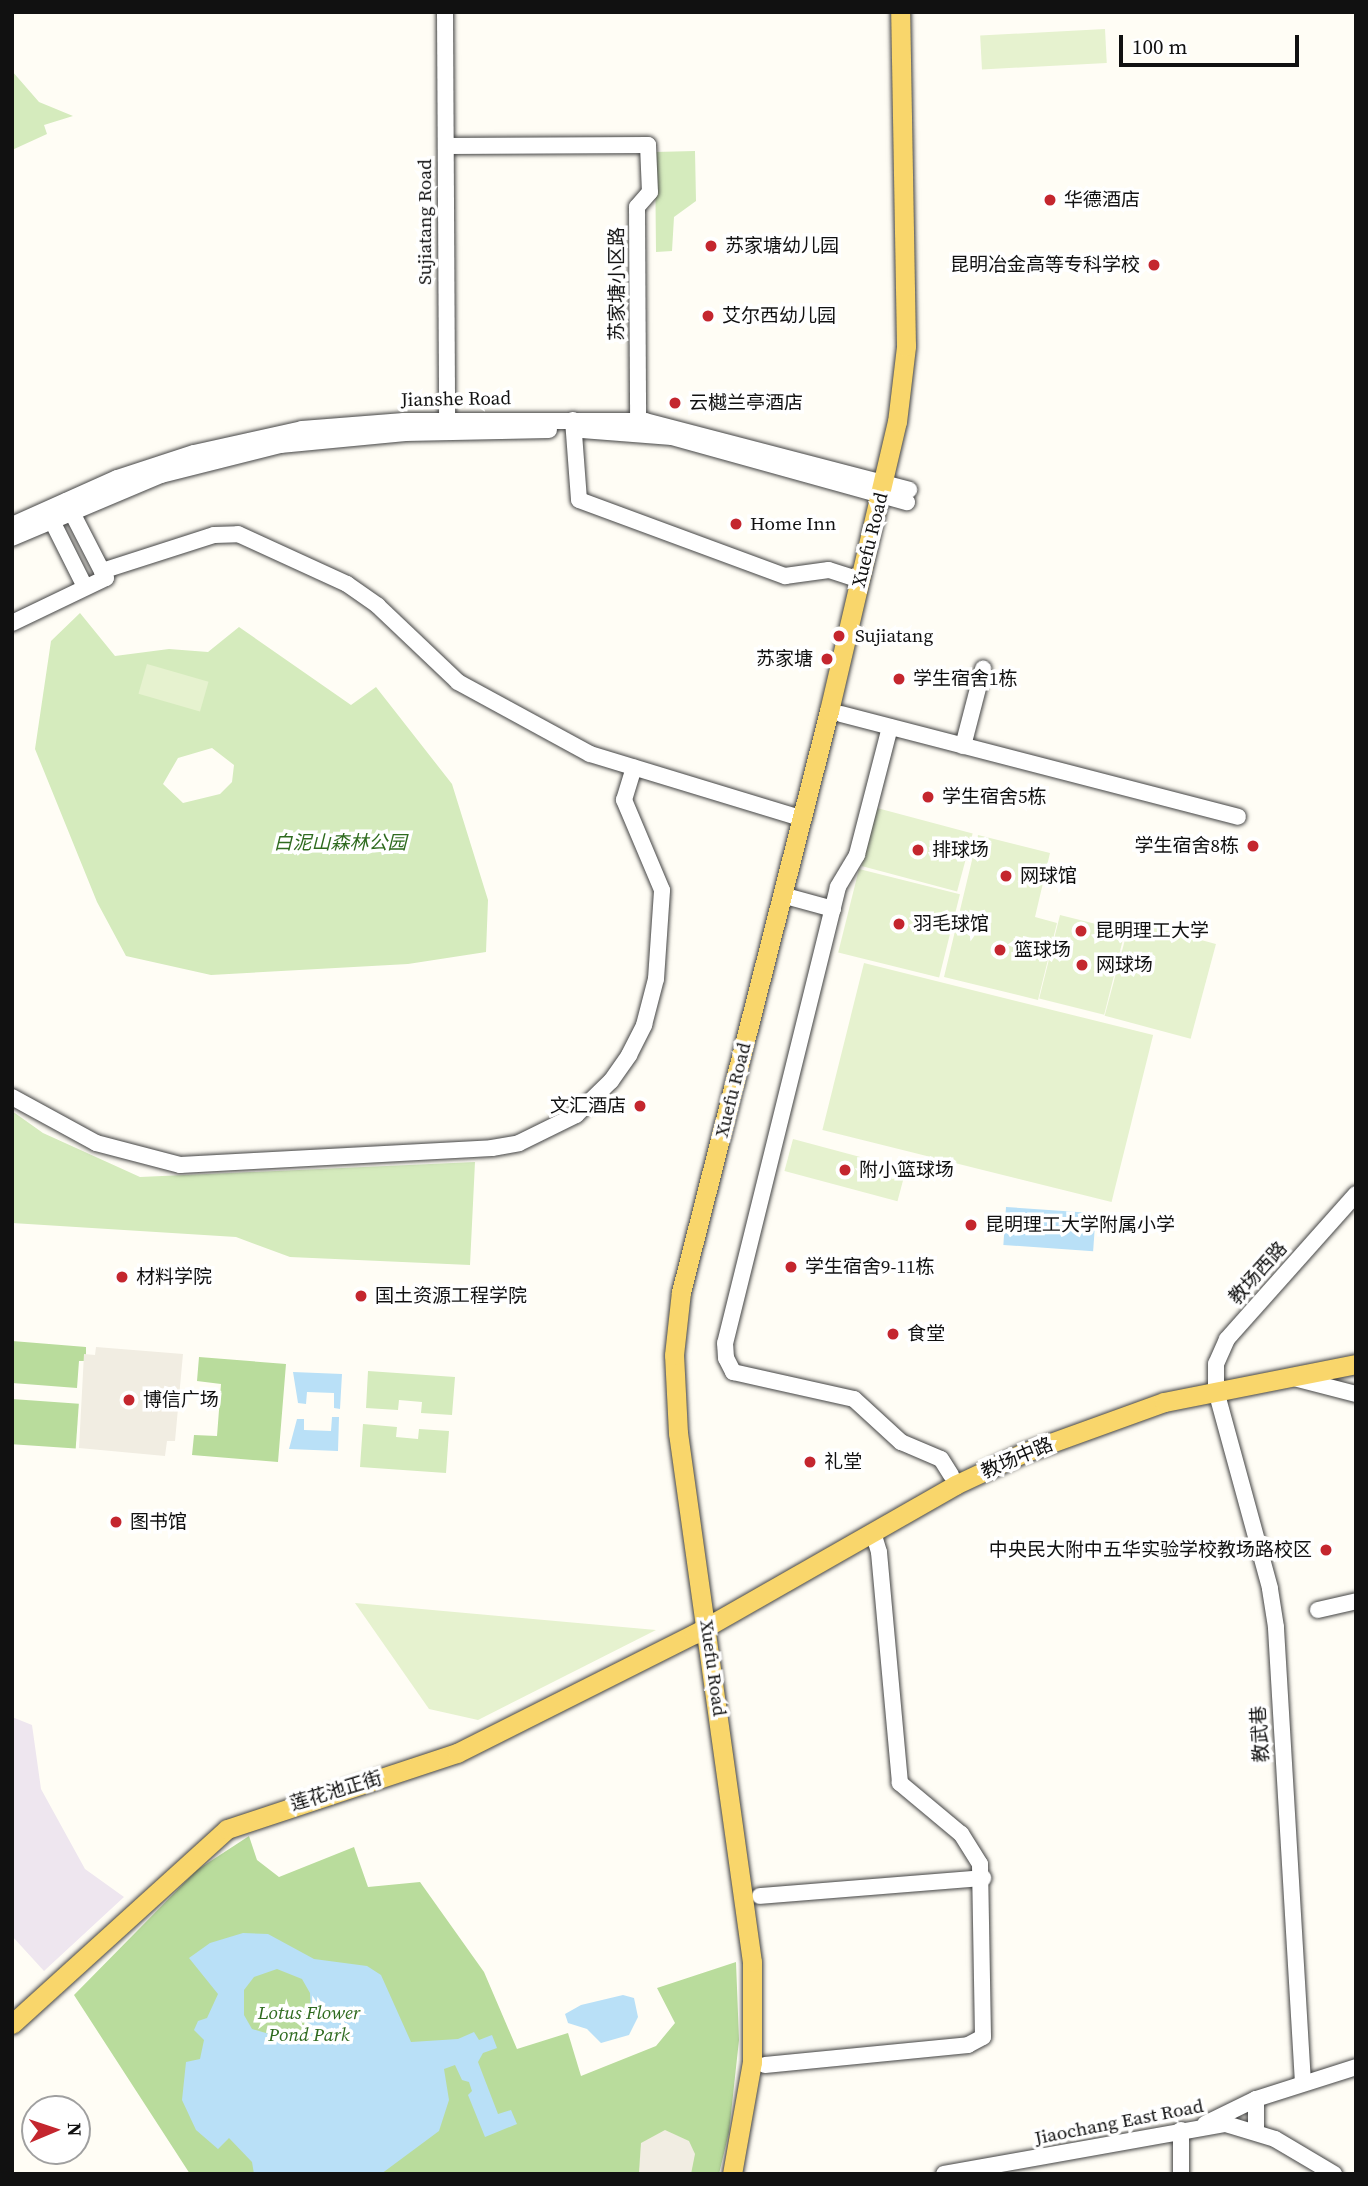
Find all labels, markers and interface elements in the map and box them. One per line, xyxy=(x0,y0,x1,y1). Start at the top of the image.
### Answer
scale bar xyxy=(1123,21,1303,65)
text: 100 m xyxy=(1132,32,1187,61)
street label: Sujiatang Road xyxy=(414,159,436,285)
place label: 华德酒店 xyxy=(1064,189,1140,211)
marker: 华德酒店 xyxy=(1042,192,1058,208)
street label: 苏家塘小区路 xyxy=(606,227,628,341)
place label: 苏家塘幼儿园 xyxy=(725,235,839,257)
marker: 苏家塘幼儿园 xyxy=(703,238,719,254)
place label: 昆明冶金高等专科学校 xyxy=(950,254,1140,276)
marker: 昆明冶金高等专科学校 xyxy=(1146,257,1162,273)
place label: 艾尔西幼儿园 xyxy=(722,305,836,327)
marker: 艾尔西幼儿园 xyxy=(700,308,716,324)
street label: Jianshe Road xyxy=(401,387,511,411)
place label: 云樾兰亭酒店 xyxy=(689,392,803,414)
marker: 云樾兰亭酒店 xyxy=(667,395,683,411)
street label: Xuefu Road xyxy=(847,490,893,590)
place label: Home Inn xyxy=(750,513,836,535)
marker: Home Inn xyxy=(728,516,744,532)
place label: Sujiatang xyxy=(855,625,933,647)
marker: Sujiatang xyxy=(829,626,849,646)
place label: 苏家塘 xyxy=(756,648,813,670)
marker: 苏家塘 xyxy=(819,651,835,667)
place label: 学生宿舍1栋 xyxy=(913,668,1017,690)
marker: 学生宿舍1栋 xyxy=(891,671,907,687)
place label: 学生宿舍5栋 xyxy=(942,786,1046,808)
marker: 学生宿舍5栋 xyxy=(920,789,936,805)
park label: 白泥山森林公园 xyxy=(274,832,406,854)
place label: 学生宿舍8栋 xyxy=(1135,835,1239,857)
marker: 学生宿舍8栋 xyxy=(1245,838,1261,854)
place label: 排球场 xyxy=(932,839,989,861)
marker: 排球场 xyxy=(910,842,926,858)
place label: 网球馆 xyxy=(1020,865,1077,887)
marker: 网球馆 xyxy=(998,868,1014,884)
place label: 羽毛球馆 xyxy=(913,913,989,935)
marker: 羽毛球馆 xyxy=(891,916,907,932)
place label: 昆明理工大学 xyxy=(1095,920,1209,942)
marker: 昆明理工大学 xyxy=(1073,923,1089,939)
place label: 篮球场 xyxy=(1014,939,1071,961)
marker: 篮球场 xyxy=(992,942,1008,958)
place label: 网球场 xyxy=(1096,954,1153,976)
marker: 网球场 xyxy=(1074,957,1090,973)
street label: Xuefu Road xyxy=(710,1040,756,1140)
place label: 文汇酒店 xyxy=(550,1095,626,1117)
marker: 文汇酒店 xyxy=(632,1098,648,1114)
place label: 附小篮球场 xyxy=(859,1159,954,1181)
marker: 附小篮球场 xyxy=(837,1162,853,1178)
place label: 昆明理工大学附属小学 xyxy=(985,1214,1175,1236)
marker: 昆明理工大学附属小学 xyxy=(963,1217,979,1233)
street label: 教场西路 xyxy=(1224,1237,1292,1309)
place label: 学生宿舍9-11栋 xyxy=(805,1256,934,1278)
marker: 学生宿舍9-11栋 xyxy=(783,1259,799,1275)
place label: 材料学院 xyxy=(136,1266,212,1288)
marker: 材料学院 xyxy=(114,1269,130,1285)
place label: 国土资源工程学院 xyxy=(375,1285,527,1307)
marker: 国土资源工程学院 xyxy=(353,1288,369,1304)
place label: 食堂 xyxy=(907,1323,945,1345)
marker: 食堂 xyxy=(885,1326,901,1342)
place label: 博信广场 xyxy=(143,1389,219,1411)
marker: 博信广场 xyxy=(121,1392,137,1408)
street label: 教场中路 xyxy=(978,1433,1056,1483)
place label: 礼堂 xyxy=(824,1451,862,1473)
marker: 礼堂 xyxy=(802,1454,818,1470)
place label: 图书馆 xyxy=(130,1511,187,1533)
marker: 图书馆 xyxy=(108,1514,124,1530)
place label: 中央民大附中五华实验学校教场路校区 xyxy=(989,1539,1312,1561)
marker: 中央民大附中五华实验学校教场路校区 xyxy=(1318,1542,1334,1558)
street label: Xuefu Road xyxy=(695,1618,731,1718)
street label: 教武巷 xyxy=(1247,1705,1273,1763)
street label: 莲花池正街 xyxy=(287,1766,385,1816)
park label: Lotus Flower Pond Park xyxy=(258,2002,360,2046)
street label: Jiaochang East Road xyxy=(1033,2094,1205,2150)
north arrow xyxy=(21,2095,91,2165)
text: N xyxy=(62,2122,88,2137)

